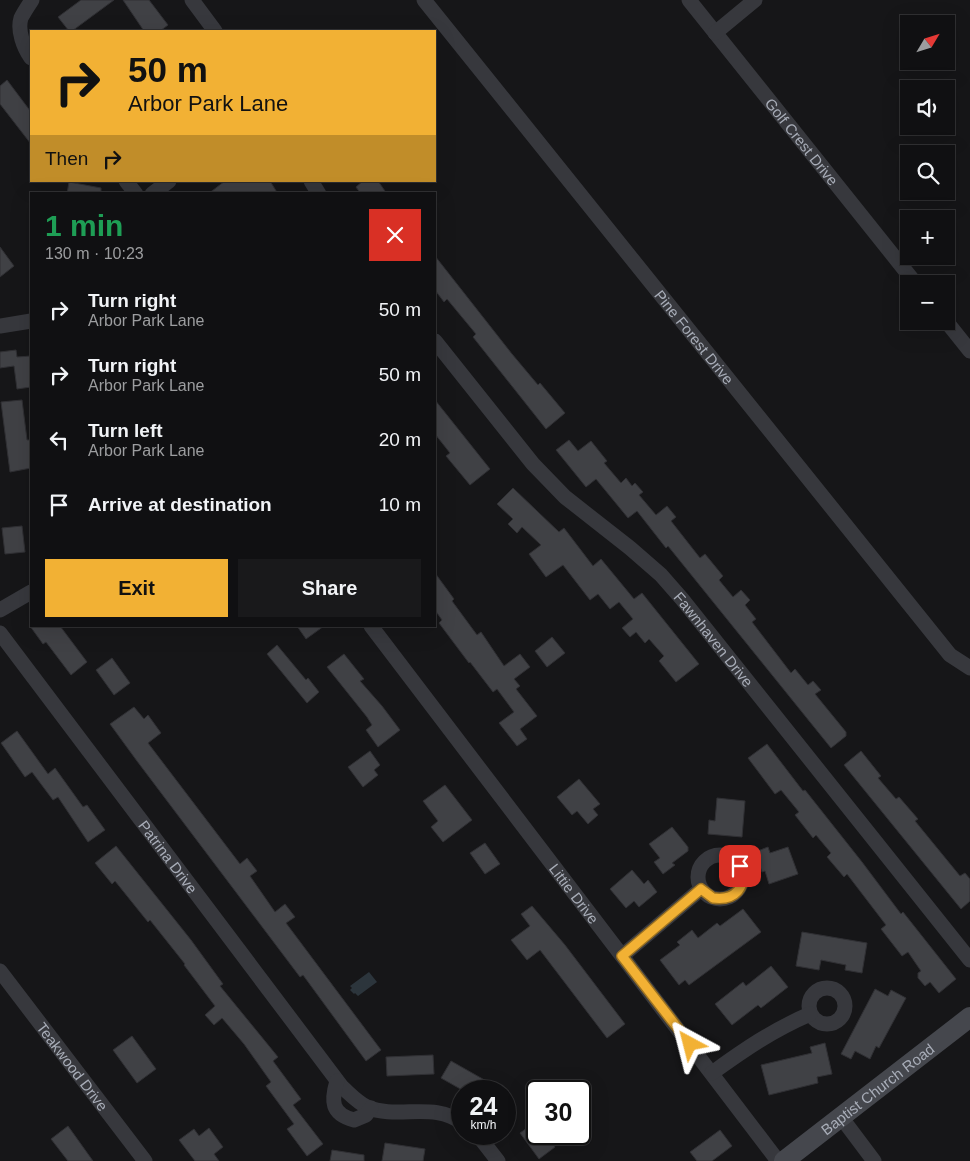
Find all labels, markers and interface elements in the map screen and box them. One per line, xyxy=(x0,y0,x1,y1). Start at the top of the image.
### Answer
north arrow xyxy=(900,15,955,70)
map controls xyxy=(900,15,955,330)
icon: right xyxy=(45,50,110,115)
text: 50 m xyxy=(128,50,208,89)
button: sound xyxy=(900,80,955,135)
text: Arbor Park Lane xyxy=(128,91,288,116)
street label: Golf Crest Drive xyxy=(762,94,842,188)
icon: right xyxy=(98,145,126,173)
button: search xyxy=(900,145,955,200)
text: Then xyxy=(45,148,88,169)
text: 1 min xyxy=(45,209,123,242)
button: close xyxy=(369,209,421,261)
button: + xyxy=(900,210,955,265)
text: 130 m · 10:23 xyxy=(45,245,144,262)
button: − xyxy=(900,275,955,330)
street label: Pine Forest Drive xyxy=(652,286,737,387)
text: Turn right xyxy=(88,290,176,311)
icon: right xyxy=(45,296,73,324)
text: 50 m xyxy=(379,299,421,320)
text: Arbor Park Lane xyxy=(88,312,205,329)
text: Turn right xyxy=(88,355,176,376)
icon: right xyxy=(45,361,73,389)
text: 50 m xyxy=(379,364,421,385)
text: Arbor Park Lane xyxy=(88,377,205,394)
text: Turn left xyxy=(88,420,163,441)
icon: left xyxy=(45,426,73,454)
text: 20 m xyxy=(379,429,421,450)
text: Arbor Park Lane xyxy=(88,442,205,459)
icon: arrive xyxy=(45,491,73,519)
text: Arrive at destination xyxy=(88,494,272,515)
text: 10 m xyxy=(379,494,421,515)
button: Exit xyxy=(45,559,228,617)
button: Share xyxy=(238,559,421,617)
street label: Fawnhaven Drive xyxy=(671,588,757,690)
street label: Patrina Drive xyxy=(136,817,201,896)
pin xyxy=(719,845,761,887)
icon: arrive xyxy=(726,852,754,880)
street label: Littie Drive xyxy=(546,860,603,927)
position arrow xyxy=(663,1017,715,1069)
street label: Teakwood Drive xyxy=(34,1019,112,1114)
street label: Baptist Church Road xyxy=(817,1040,937,1138)
speed limit sign: 30 xyxy=(526,1080,591,1145)
text: 24 xyxy=(470,1092,497,1120)
text: km/h xyxy=(470,1118,497,1132)

